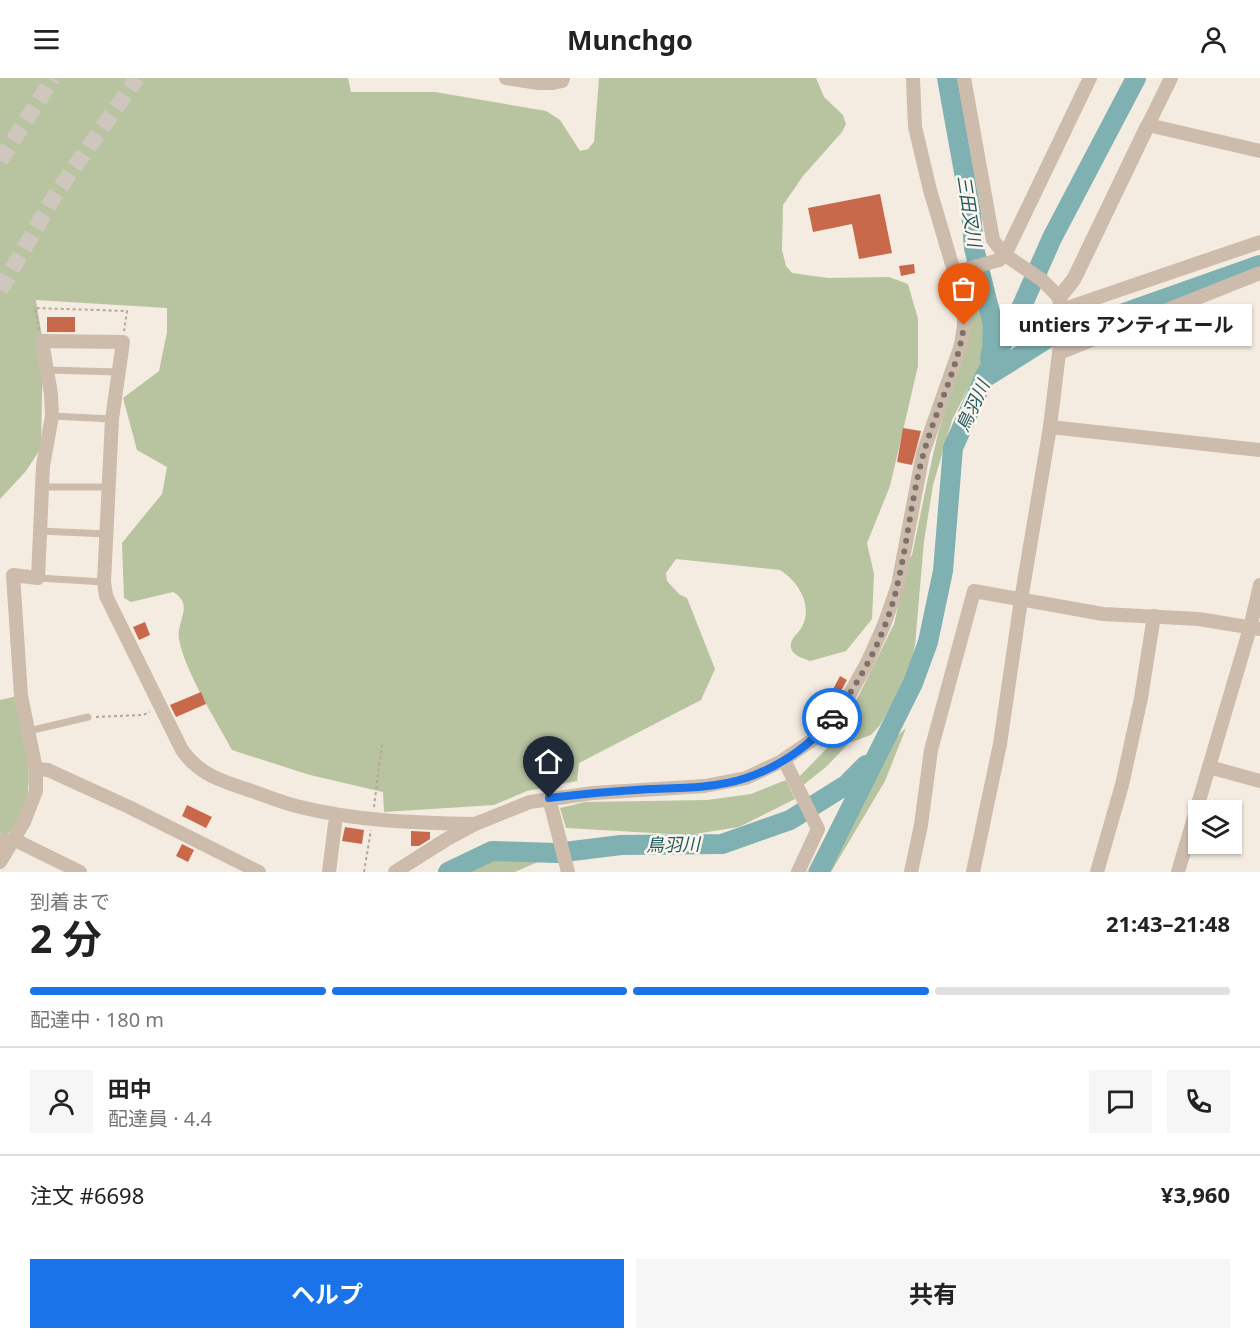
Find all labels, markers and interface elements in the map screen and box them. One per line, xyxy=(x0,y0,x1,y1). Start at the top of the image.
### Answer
text: Munchgo xyxy=(567,21,693,58)
icon: menu xyxy=(30,23,63,56)
icon: person xyxy=(1197,23,1230,56)
water label: 三田叉川 xyxy=(953,173,988,250)
pin xyxy=(938,263,989,325)
icon: bag xyxy=(947,272,980,305)
callout: untiers アンティエール xyxy=(1000,304,1252,346)
text: untiers アンティエール xyxy=(1019,311,1233,338)
water label: 鳥羽川 xyxy=(950,374,995,435)
courier xyxy=(802,688,862,748)
icon: car xyxy=(816,702,849,735)
pin xyxy=(523,736,574,798)
icon: home xyxy=(532,745,565,778)
map controls xyxy=(1188,800,1242,854)
button: layers xyxy=(1188,800,1242,854)
water label: 鳥羽川 xyxy=(646,831,702,856)
text: 到着まで xyxy=(30,888,110,915)
text: 21:43–21:48 xyxy=(1106,908,1230,938)
text: 2 分 xyxy=(30,911,101,964)
text: 配達中 · 180 m xyxy=(30,1006,164,1033)
button: person xyxy=(30,1070,93,1133)
button: chat xyxy=(1089,1070,1152,1133)
button: phone xyxy=(1167,1070,1230,1133)
text: 田中 xyxy=(108,1073,152,1103)
text: 配達員 · 4.4 xyxy=(108,1105,212,1132)
text: ¥3,960 xyxy=(1161,1179,1230,1209)
text: 注文 #6698 xyxy=(30,1180,144,1210)
button: ヘルプ xyxy=(30,1259,624,1328)
button: 共有 xyxy=(636,1259,1230,1328)

